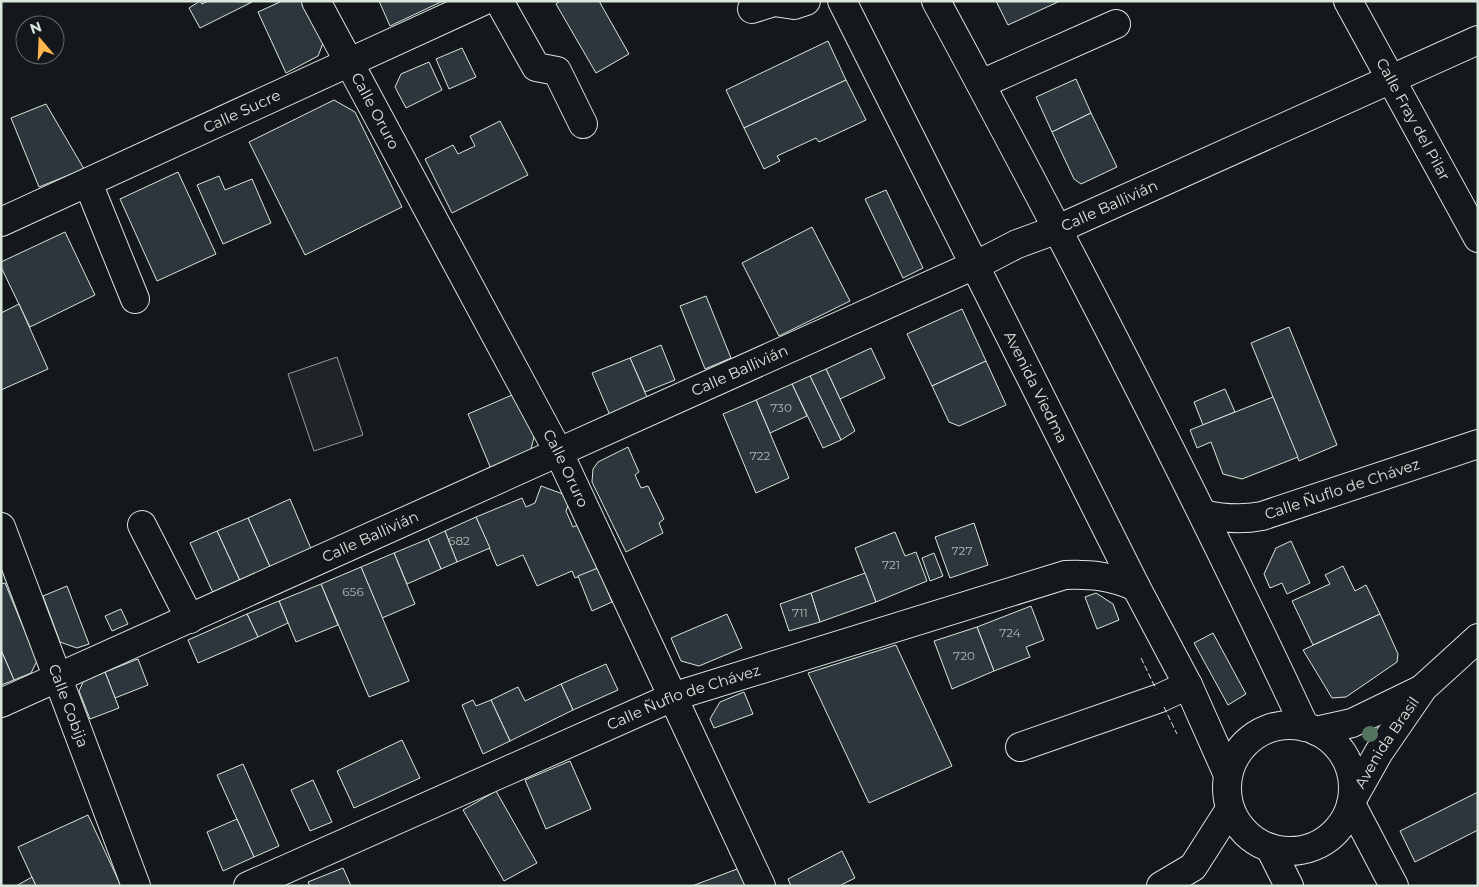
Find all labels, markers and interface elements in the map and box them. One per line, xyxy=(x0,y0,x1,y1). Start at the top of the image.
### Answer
north arrow xyxy=(15,15,65,65)
text: N xyxy=(27,17,44,38)
street label: Calle Fray del Pilar xyxy=(1372,55,1455,184)
street label: Calle Oruro xyxy=(347,69,404,153)
street label: Calle Sucre xyxy=(200,85,283,137)
street label: Calle Ballivián xyxy=(1058,175,1161,235)
street label: Avenida Viedma xyxy=(1000,328,1072,446)
street label: Calle Ballivián xyxy=(688,340,791,400)
house number: 730 xyxy=(770,400,792,415)
street label: Calle Oruro xyxy=(539,426,593,510)
house number: 722 xyxy=(750,448,771,463)
street label: Calle Ñuflo de Chávez xyxy=(1262,454,1422,524)
street label: Calle Ballivián xyxy=(319,506,421,566)
house number: 682 xyxy=(448,533,470,548)
house number: 727 xyxy=(952,543,972,558)
house number: 721 xyxy=(882,557,900,572)
house number: 656 xyxy=(342,584,364,599)
house number: 711 xyxy=(792,605,808,620)
house number: 724 xyxy=(999,625,1021,640)
house number: 720 xyxy=(953,648,975,663)
street label: Calle Ñuflo de Chávez xyxy=(604,660,763,734)
street label: Calle Cobija xyxy=(44,661,93,750)
street label: Avenida Brasil xyxy=(1350,693,1423,792)

